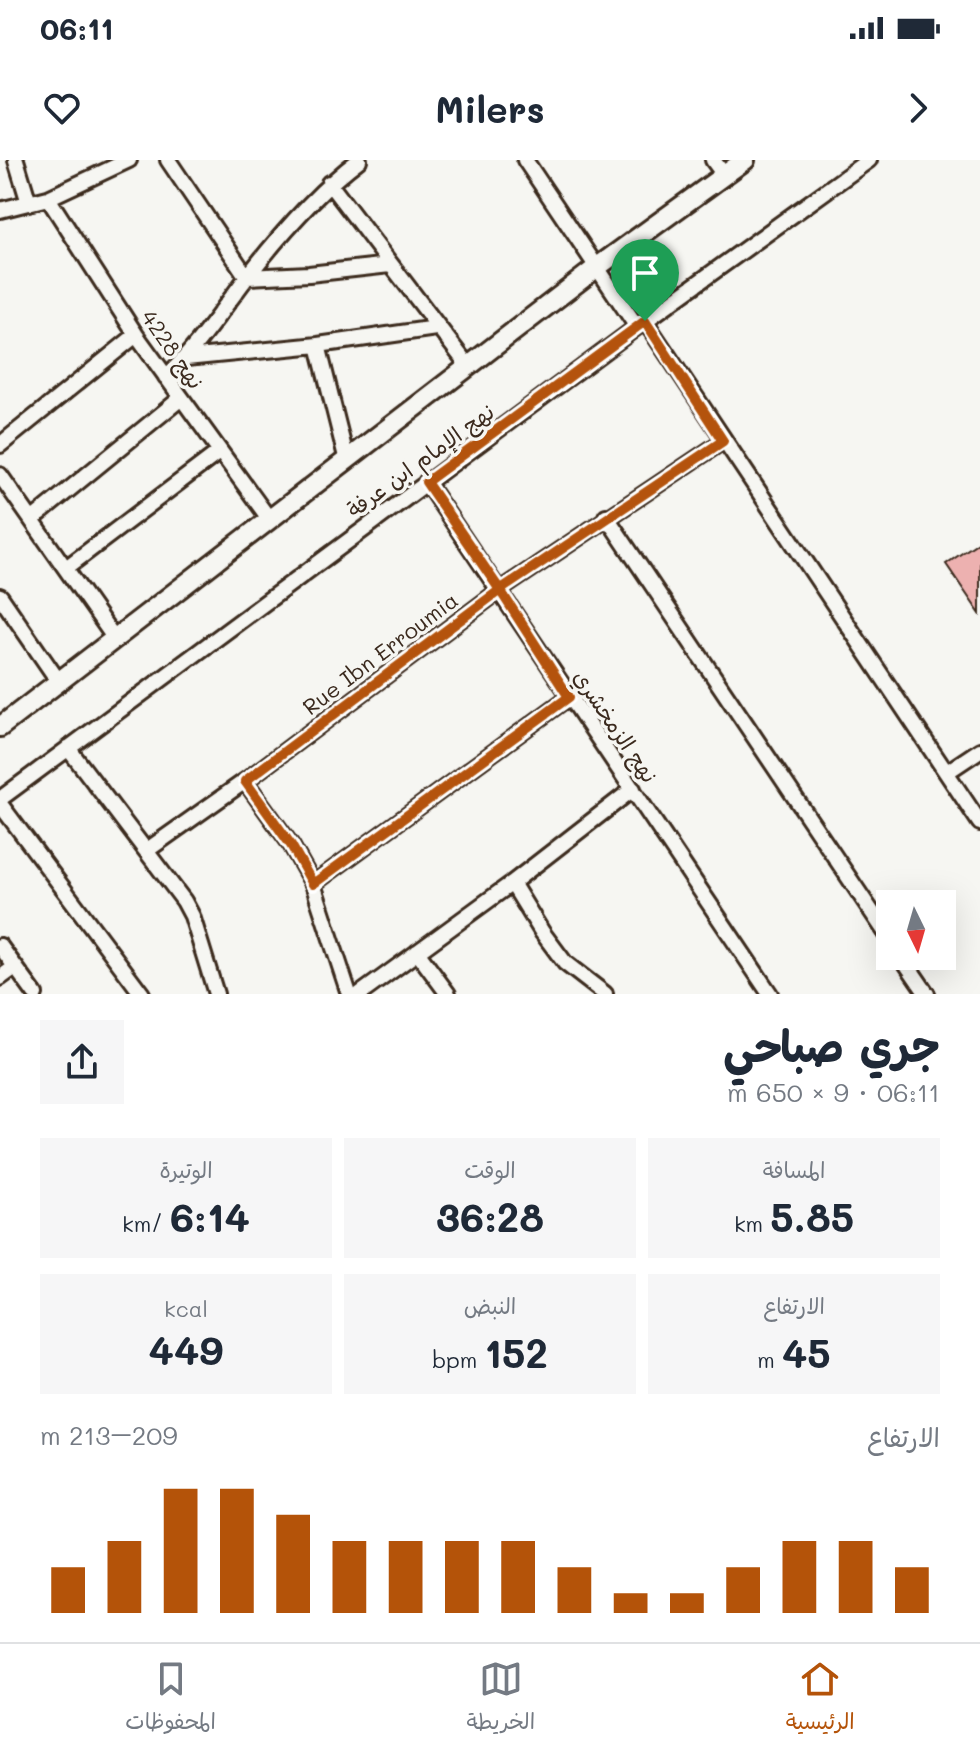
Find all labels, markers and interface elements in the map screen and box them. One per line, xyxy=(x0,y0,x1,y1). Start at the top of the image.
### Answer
text: 06:11 xyxy=(40,8,114,48)
text: Milers xyxy=(435,85,545,132)
icon: heart xyxy=(40,86,84,130)
icon: forward xyxy=(896,86,940,130)
pin xyxy=(611,239,679,321)
icon: arrive xyxy=(623,251,667,295)
street label: نهج 4228 xyxy=(134,304,211,396)
street label: نهج الإمام ابن عرفة xyxy=(340,397,501,526)
street label: Rue Ibn Erroumia xyxy=(296,585,464,721)
street label: نهج الزمخشري xyxy=(565,664,665,790)
north arrow xyxy=(876,890,956,970)
map controls xyxy=(876,890,956,970)
text: جري صباحي xyxy=(723,1016,940,1073)
button: share xyxy=(40,1020,124,1104)
text: 06:11 · 9 × 650 m xyxy=(727,1075,940,1109)
text: الوتيرة xyxy=(159,1155,213,1184)
text: الوقت xyxy=(464,1155,516,1184)
text: المسافة xyxy=(763,1155,825,1184)
text: 6:14 xyxy=(170,1190,250,1242)
text: 36:28 xyxy=(436,1190,544,1242)
text: 5.85 xyxy=(770,1190,854,1242)
text: /km xyxy=(122,1209,170,1238)
text: km xyxy=(734,1209,770,1238)
text: النبض xyxy=(464,1291,516,1320)
text: الارتفاع xyxy=(763,1291,825,1320)
text: kcal xyxy=(164,1294,208,1323)
text: 449 xyxy=(149,1323,223,1375)
text: 152 xyxy=(484,1326,548,1378)
text: 45 xyxy=(782,1326,831,1378)
text: bpm xyxy=(432,1345,484,1374)
text: m xyxy=(757,1345,782,1374)
text: 209–213 m xyxy=(40,1418,178,1452)
text: الارتفاع xyxy=(867,1420,940,1454)
tab: المحفوظات xyxy=(125,1657,216,1741)
tab: الخريطة xyxy=(466,1657,535,1741)
tab: الرئيسية xyxy=(786,1657,855,1741)

